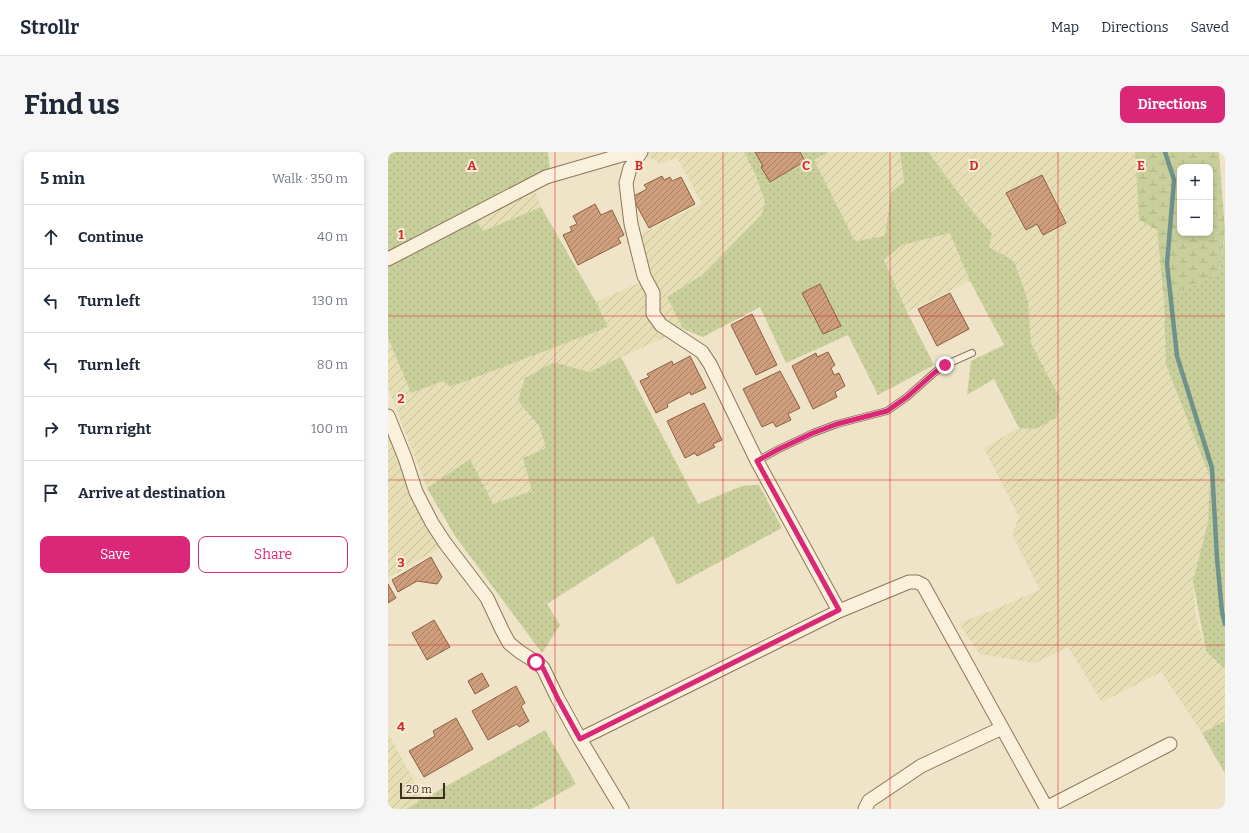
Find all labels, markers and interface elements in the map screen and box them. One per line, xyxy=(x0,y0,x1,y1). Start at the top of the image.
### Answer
text: Strollr xyxy=(20,16,79,39)
text: Map xyxy=(1051,19,1079,36)
text: Directions xyxy=(1101,19,1169,36)
text: Saved xyxy=(1191,19,1229,36)
button: Directions xyxy=(1120,86,1225,123)
text: Find us xyxy=(24,88,120,121)
text: A xyxy=(467,158,477,173)
text: B xyxy=(635,158,643,173)
text: C xyxy=(802,158,810,173)
text: D xyxy=(969,158,979,173)
text: E xyxy=(1137,158,1145,173)
map controls xyxy=(1177,164,1213,236)
button: + xyxy=(1177,164,1213,200)
text: 5 min xyxy=(40,168,85,189)
text: Walk · 350 m xyxy=(272,171,348,186)
button: − xyxy=(1177,200,1213,236)
icon: ahead xyxy=(40,226,62,248)
text: 1 xyxy=(398,227,404,242)
text: Continue xyxy=(78,228,144,246)
text: 40 m xyxy=(317,229,348,244)
icon: left xyxy=(40,290,62,312)
text: Turn left xyxy=(78,292,140,310)
text: 130 m xyxy=(312,293,348,308)
icon: left xyxy=(40,354,62,376)
text: Turn left xyxy=(78,356,140,374)
route end xyxy=(936,356,954,374)
text: 80 m xyxy=(317,357,348,372)
text: 2 xyxy=(397,391,405,406)
icon: right xyxy=(40,418,62,440)
text: Turn right xyxy=(78,420,151,438)
text: 100 m xyxy=(311,421,348,436)
icon: arrive xyxy=(40,482,62,504)
text: Arrive at destination xyxy=(78,484,225,502)
button: Save xyxy=(40,536,190,573)
button: Share xyxy=(198,536,348,573)
text: 3 xyxy=(397,555,405,570)
route start xyxy=(527,653,545,671)
text: 4 xyxy=(397,719,405,734)
scale bar xyxy=(400,781,445,800)
text: 20 m xyxy=(406,783,432,796)

